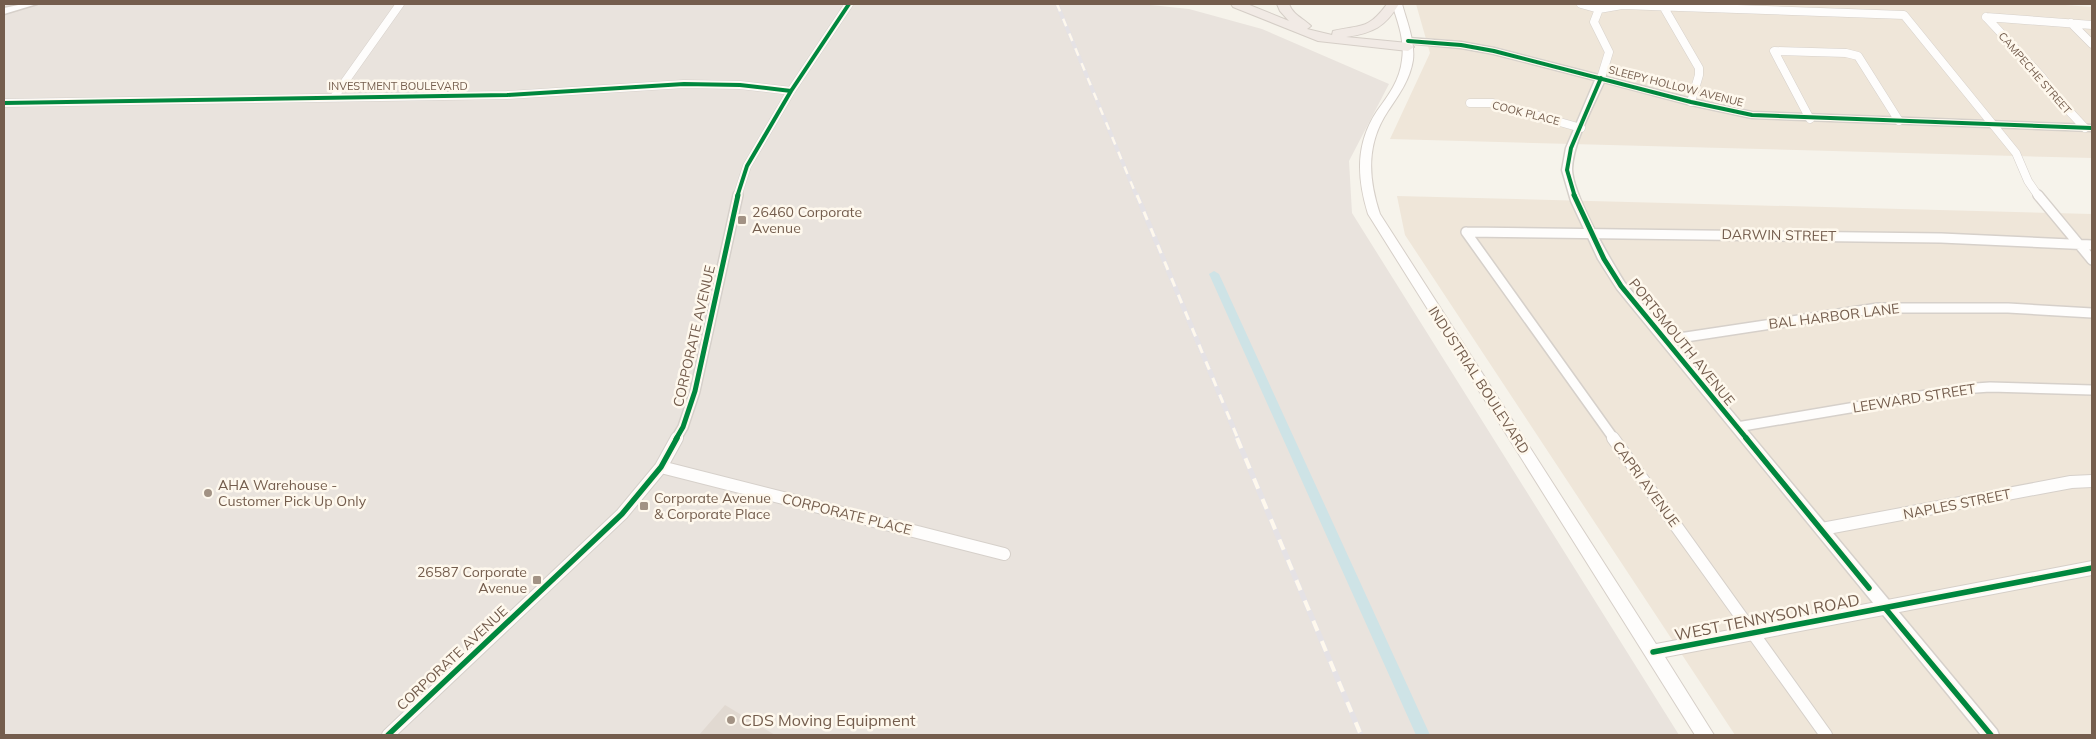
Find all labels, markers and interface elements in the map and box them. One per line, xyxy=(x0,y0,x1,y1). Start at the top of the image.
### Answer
street label: CAMPECHE STREET xyxy=(1996,29,2075,117)
street label: SLEEPY HOLLOW AVENUE xyxy=(1607,62,1745,110)
street label: INVESTMENT BOULEVARD xyxy=(328,79,468,93)
street label: COOK PLACE xyxy=(1491,98,1561,128)
place label: 26460 Corporate Avenue xyxy=(752,203,862,237)
marker: 26460 Corporate Avenue xyxy=(736,214,748,226)
street label: DARWIN STREET xyxy=(1721,225,1837,245)
street label: CORPORATE AVENUE xyxy=(669,263,719,409)
street label: PORTSMOUTH AVENUE xyxy=(1625,275,1739,409)
street label: BAL HARBOR LANE xyxy=(1768,299,1900,333)
street label: INDUSTRIAL BOULEVARD xyxy=(1425,303,1533,457)
street label: LEEWARD STREET xyxy=(1851,379,1977,417)
street label: CAPRI AVENUE xyxy=(1609,437,1683,531)
place label: AHA Warehouse - Customer Pick Up Only xyxy=(218,476,367,510)
street label: NAPLES STREET xyxy=(1902,485,2013,523)
marker: AHA Warehouse - Customer Pick Up Only xyxy=(202,487,214,499)
place label: Corporate Avenue & Corporate Place xyxy=(654,489,771,523)
street label: CORPORATE PLACE xyxy=(780,489,914,539)
marker: Corporate Avenue & Corporate Place xyxy=(638,500,650,512)
place label: 26587 Corporate Avenue xyxy=(417,563,527,597)
marker: 26587 Corporate Avenue xyxy=(531,574,543,586)
street label: WEST TENNYSON ROAD xyxy=(1673,589,1861,645)
street label: CORPORATE AVENUE xyxy=(393,602,511,714)
place label: CDS Moving Equipment xyxy=(741,710,916,730)
marker: CDS Moving Equipment xyxy=(725,714,737,726)

